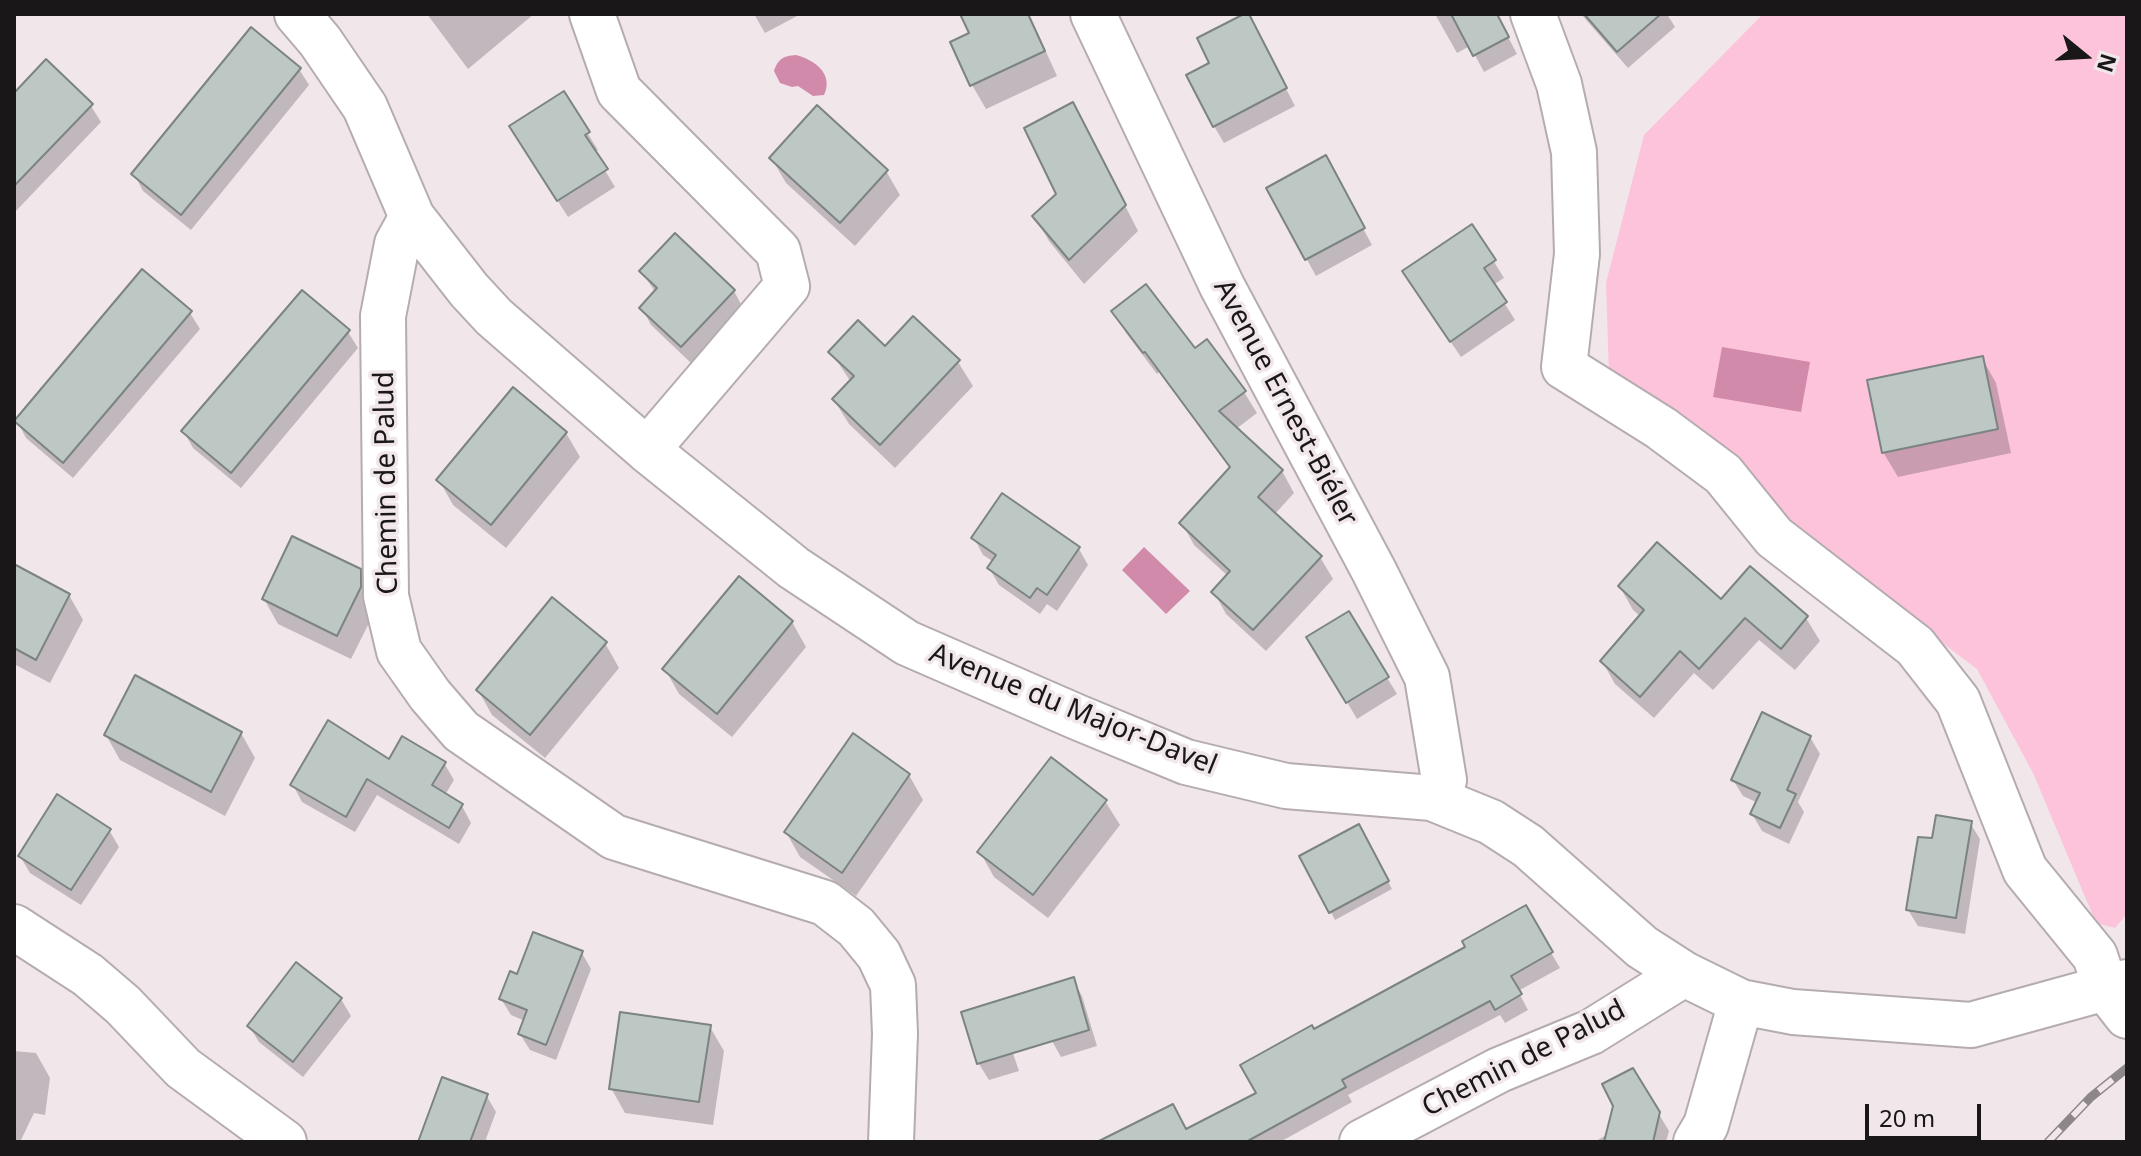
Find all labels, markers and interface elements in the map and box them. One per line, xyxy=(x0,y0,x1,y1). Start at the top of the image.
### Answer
north arrow xyxy=(2045,16,2125,96)
text: N xyxy=(2091,50,2125,77)
street label: Avenue Ernest-Biéler xyxy=(1206,274,1364,532)
street label: Chemin de Palud xyxy=(368,371,406,595)
street label: Avenue du Major-Davel xyxy=(925,637,1221,783)
street label: Chemin de Palud xyxy=(1417,993,1631,1125)
scale bar xyxy=(1869,1088,1985,1138)
text: 20 m xyxy=(1879,1101,1935,1134)

